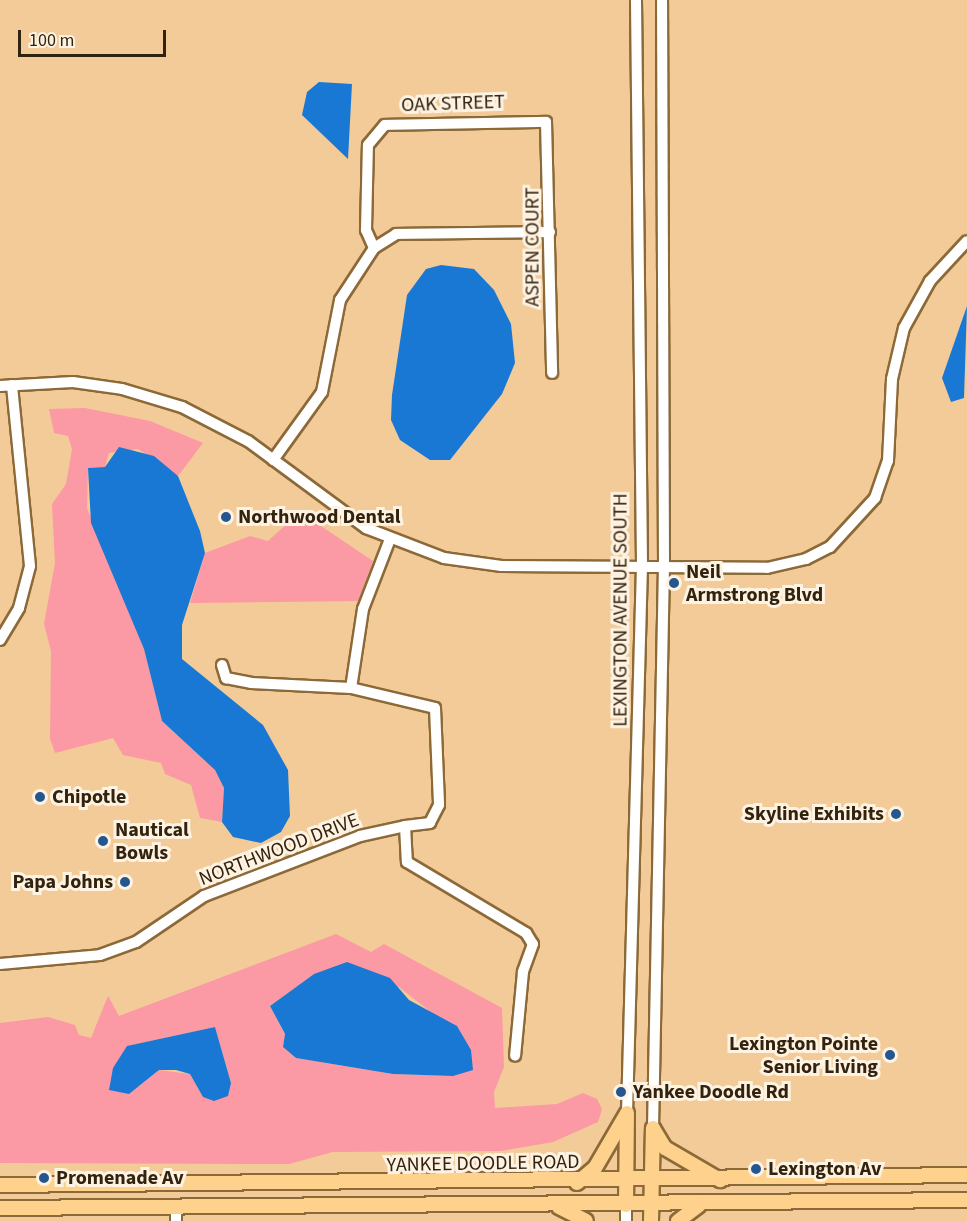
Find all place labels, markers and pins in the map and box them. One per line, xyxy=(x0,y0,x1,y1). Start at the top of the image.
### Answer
place label: Northwood Dental xyxy=(238,505,400,529)
marker: Northwood Dental xyxy=(219,510,233,524)
place label: Neil Armstrong Blvd xyxy=(686,560,823,607)
marker: Neil Armstrong Blvd xyxy=(667,576,681,590)
place label: Chipotle xyxy=(52,785,126,809)
marker: Chipotle xyxy=(33,790,47,804)
place label: Skyline Exhibits xyxy=(744,802,884,826)
marker: Skyline Exhibits xyxy=(889,807,903,821)
place label: Nautical Bowls xyxy=(115,818,189,865)
marker: Nautical Bowls xyxy=(96,834,110,848)
place label: Papa Johns xyxy=(12,870,113,894)
marker: Papa Johns xyxy=(118,875,132,889)
place label: Lexington Pointe Senior Living xyxy=(729,1032,878,1079)
marker: Lexington Pointe Senior Living xyxy=(883,1048,897,1062)
place label: Yankee Doodle Rd xyxy=(633,1080,789,1104)
marker: Yankee Doodle Rd xyxy=(614,1085,628,1099)
place label: Lexington Av xyxy=(768,1157,881,1181)
marker: Lexington Av xyxy=(749,1162,763,1176)
place label: Promenade Av xyxy=(56,1166,184,1190)
marker: Promenade Av xyxy=(37,1171,51,1185)

